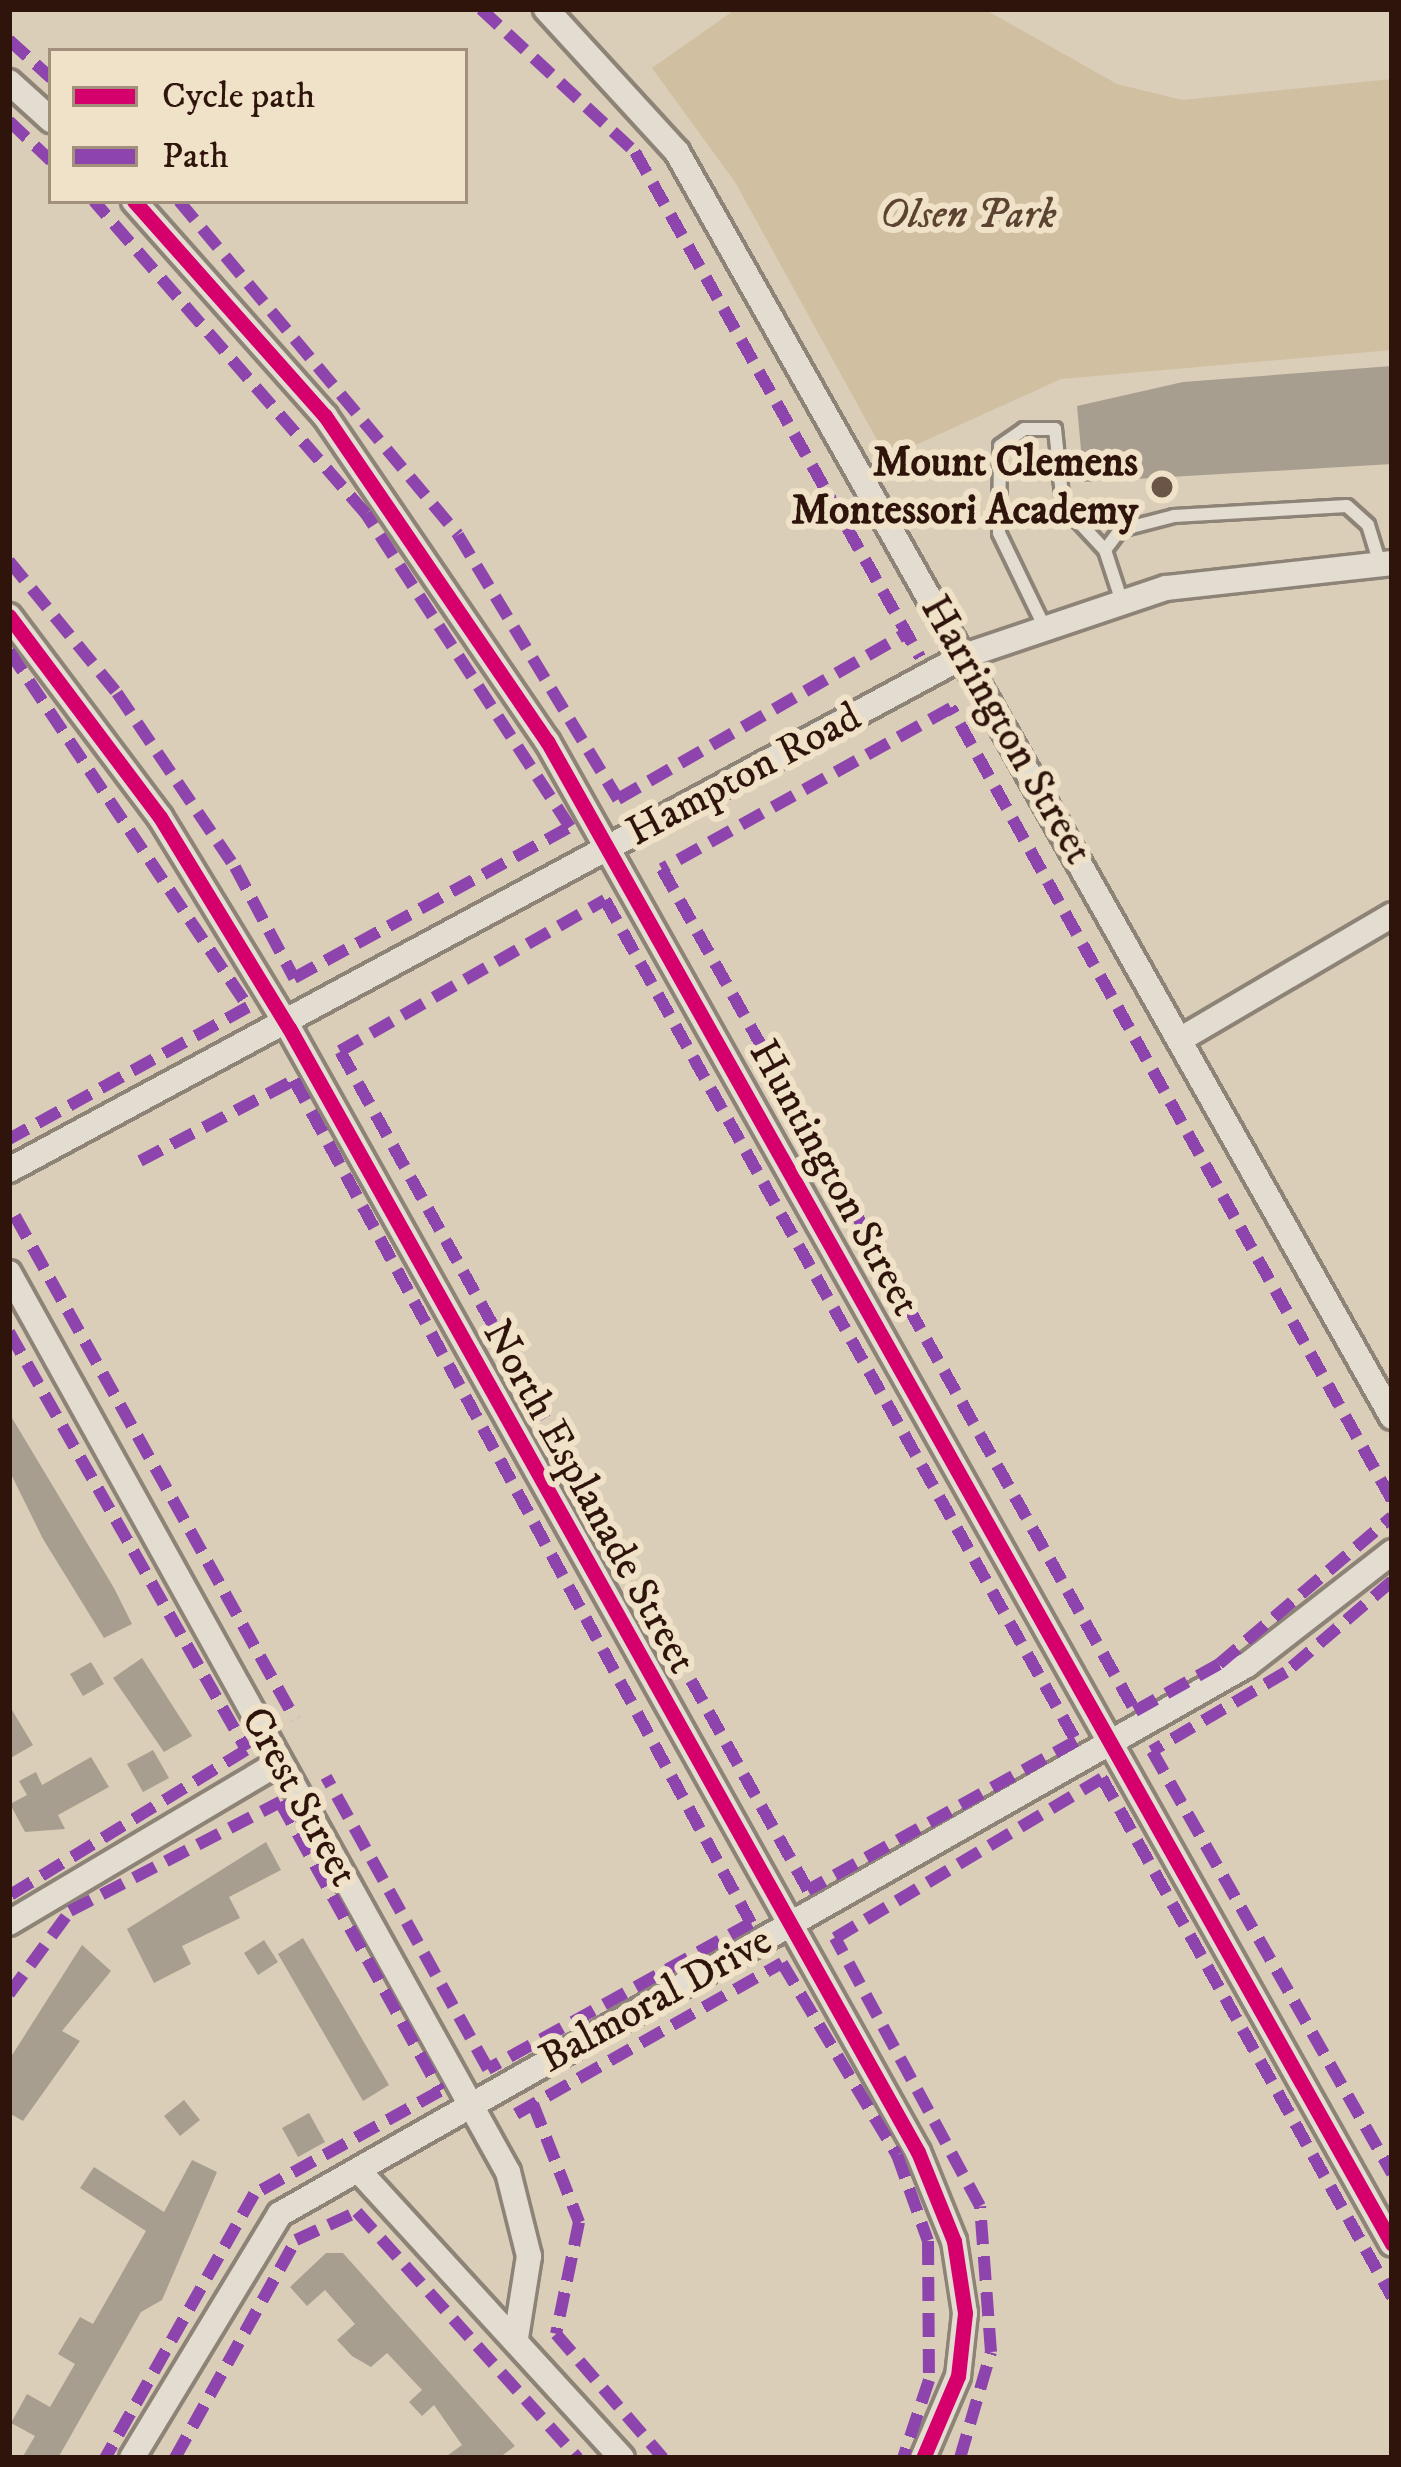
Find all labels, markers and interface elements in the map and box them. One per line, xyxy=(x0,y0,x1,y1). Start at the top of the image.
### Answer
legend xyxy=(48,48,468,204)
text: Cycle path xyxy=(162,74,315,119)
text: Path xyxy=(162,134,229,179)
park label: Olsen Park xyxy=(879,190,1057,240)
place label: Mount Clemens Montessori Academy xyxy=(791,438,1138,536)
marker: Mount Clemens Montessori Academy xyxy=(1149,474,1175,500)
street label: Harrington Street xyxy=(909,587,1103,873)
street label: Hampton Road xyxy=(618,692,870,858)
street label: Huntington Street xyxy=(737,1031,931,1325)
street label: North Esplanade Street xyxy=(471,1312,707,1682)
street label: Crest Street xyxy=(229,1699,369,1895)
street label: Balmoral Drive xyxy=(531,1916,781,2084)

